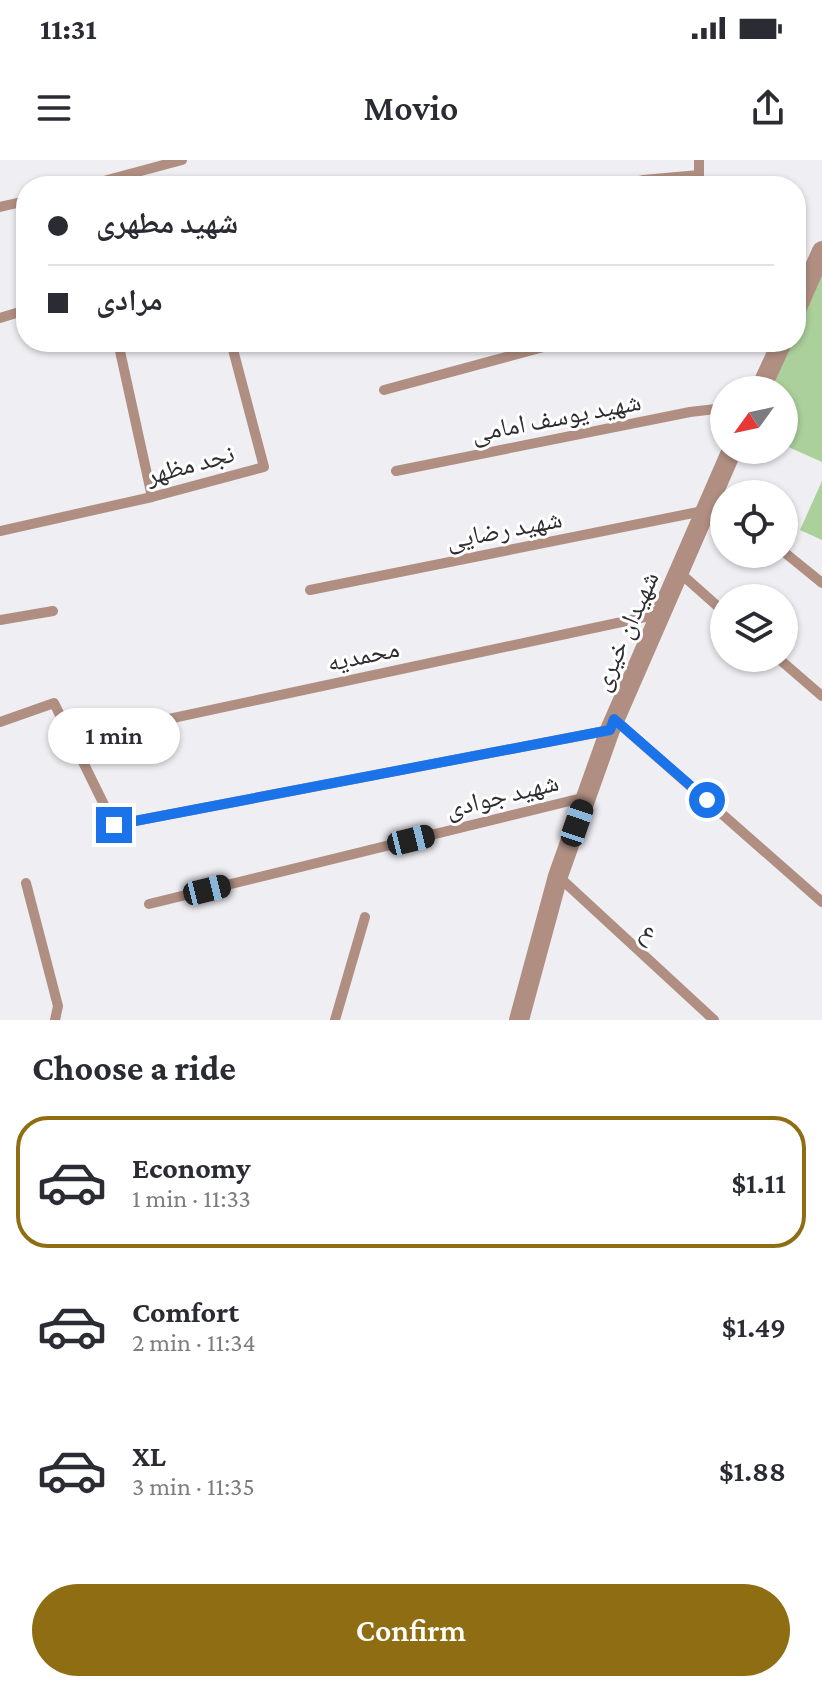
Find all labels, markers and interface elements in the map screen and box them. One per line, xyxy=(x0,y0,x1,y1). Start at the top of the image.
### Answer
text: 11:31 xyxy=(40,12,97,45)
icon: menu xyxy=(32,86,76,130)
icon: share xyxy=(746,86,790,130)
text: Movio xyxy=(364,88,458,128)
text: شهید مطهری xyxy=(96,206,238,239)
text: مرادی xyxy=(96,283,163,316)
north arrow xyxy=(710,376,798,464)
map controls xyxy=(710,376,798,672)
street label: شهید یوسف امامی xyxy=(469,387,644,449)
street label: نجد مظهر xyxy=(142,439,237,490)
button: locate xyxy=(710,480,798,568)
street label: شهید رضایی xyxy=(444,504,565,556)
street label: شهیدان خیری xyxy=(586,567,666,696)
button: layers xyxy=(710,584,798,672)
street label: محمدیه xyxy=(324,634,402,677)
callout: 1 min xyxy=(48,709,180,765)
text: 1 min xyxy=(85,721,143,750)
street label: شهید جوادی xyxy=(443,767,562,824)
route start xyxy=(689,782,725,818)
car xyxy=(558,796,596,850)
route end xyxy=(96,807,132,843)
car xyxy=(385,823,437,857)
car xyxy=(181,873,233,907)
street label: ع xyxy=(634,916,667,950)
text: Choose a ride xyxy=(32,1048,236,1088)
icon: car xyxy=(36,1146,108,1218)
text: Economy xyxy=(132,1151,251,1184)
text: $1.11 xyxy=(731,1166,786,1199)
text: 1 min · 11:33 xyxy=(132,1184,251,1213)
icon: car xyxy=(36,1290,108,1362)
text: Comfort xyxy=(132,1295,239,1328)
text: $1.49 xyxy=(722,1310,786,1343)
text: 2 min · 11:34 xyxy=(132,1328,256,1357)
icon: car xyxy=(36,1434,108,1506)
text: XL xyxy=(132,1439,166,1472)
text: $1.88 xyxy=(719,1454,786,1487)
text: 3 min · 11:35 xyxy=(132,1472,255,1501)
button: Confirm xyxy=(32,1584,790,1676)

